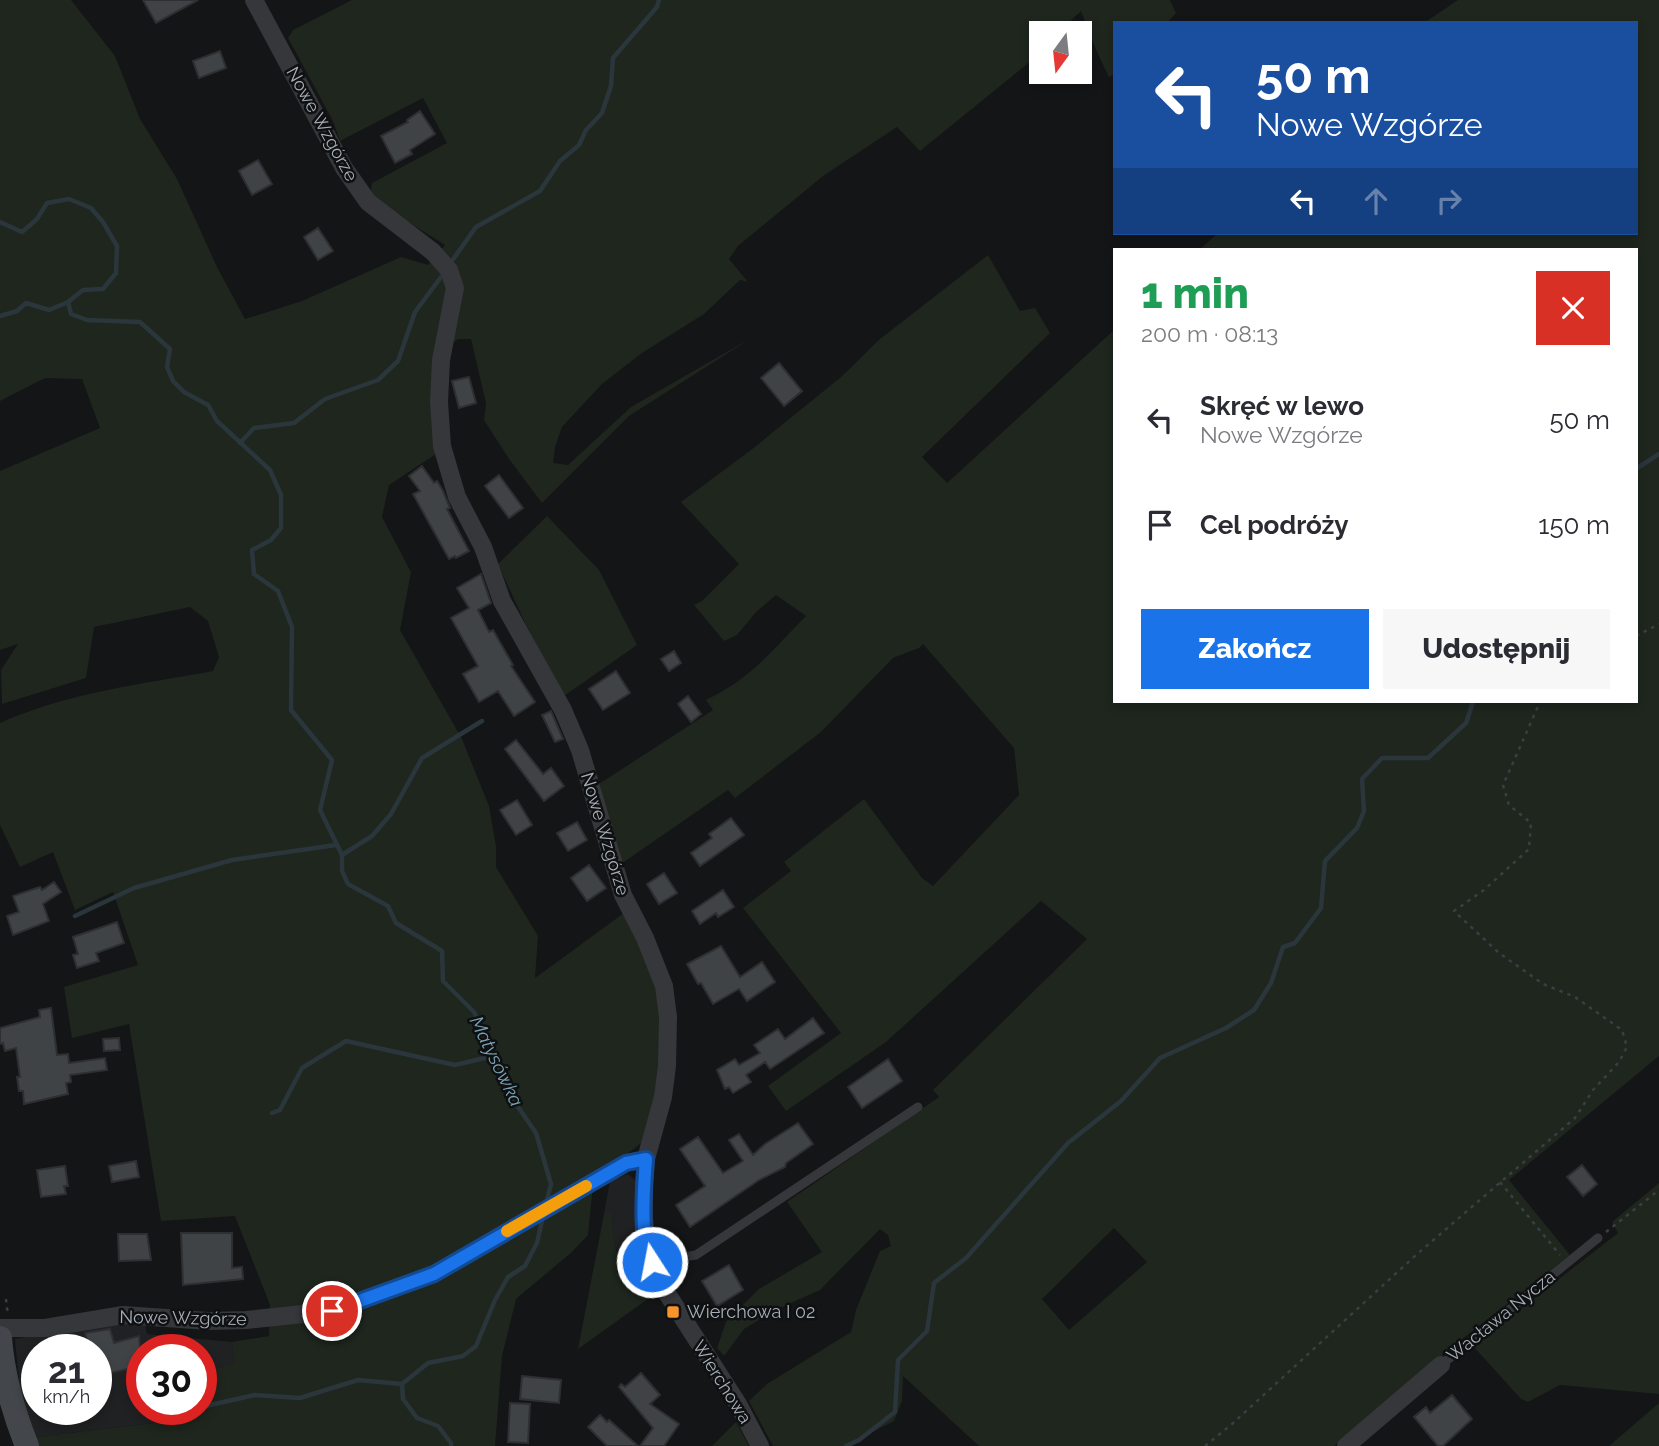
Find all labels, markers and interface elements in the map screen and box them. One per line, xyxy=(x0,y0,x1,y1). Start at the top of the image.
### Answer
north arrow xyxy=(1029,21,1092,84)
map controls xyxy=(1029,21,1092,84)
text: 50 m xyxy=(1256,47,1371,104)
icon: left xyxy=(1141,49,1232,140)
street label: Nowe Wzgórze xyxy=(282,63,363,185)
text: Nowe Wzgórze xyxy=(1256,106,1483,143)
icon: left xyxy=(1284,182,1322,220)
icon: ahead xyxy=(1357,182,1395,220)
icon: right xyxy=(1430,182,1468,220)
text: 1 min xyxy=(1141,269,1249,318)
button: close xyxy=(1536,271,1610,345)
text: 200 m · 08:13 xyxy=(1141,320,1278,347)
text: Skręć w lewo xyxy=(1200,391,1364,421)
icon: left xyxy=(1141,401,1179,439)
text: 50 m xyxy=(1549,405,1610,435)
text: Nowe Wzgórze xyxy=(1200,421,1363,448)
icon: arrive xyxy=(1141,506,1179,544)
text: Cel podróży xyxy=(1200,510,1349,540)
text: 150 m xyxy=(1538,510,1610,540)
button: Zakończ xyxy=(1141,609,1369,689)
button: Udostępnij xyxy=(1383,609,1610,689)
street label: Nowe Wzgórze xyxy=(577,770,634,898)
water label: Matysówka xyxy=(466,1012,528,1110)
position arrow xyxy=(615,1225,689,1299)
street label: Wacława Nycza xyxy=(1442,1266,1559,1366)
pin xyxy=(302,1281,362,1341)
icon: arrive xyxy=(313,1292,351,1330)
place label: Wierchowa I 02 xyxy=(687,1301,815,1322)
marker: Wierchowa I 02 xyxy=(665,1304,681,1320)
street label: Nowe Wzgórze xyxy=(119,1306,247,1329)
speed limit sign: 30 xyxy=(126,1334,217,1425)
street label: Wierchowa xyxy=(689,1336,756,1427)
text: 21 xyxy=(48,1350,85,1391)
text: km/h xyxy=(43,1386,90,1407)

